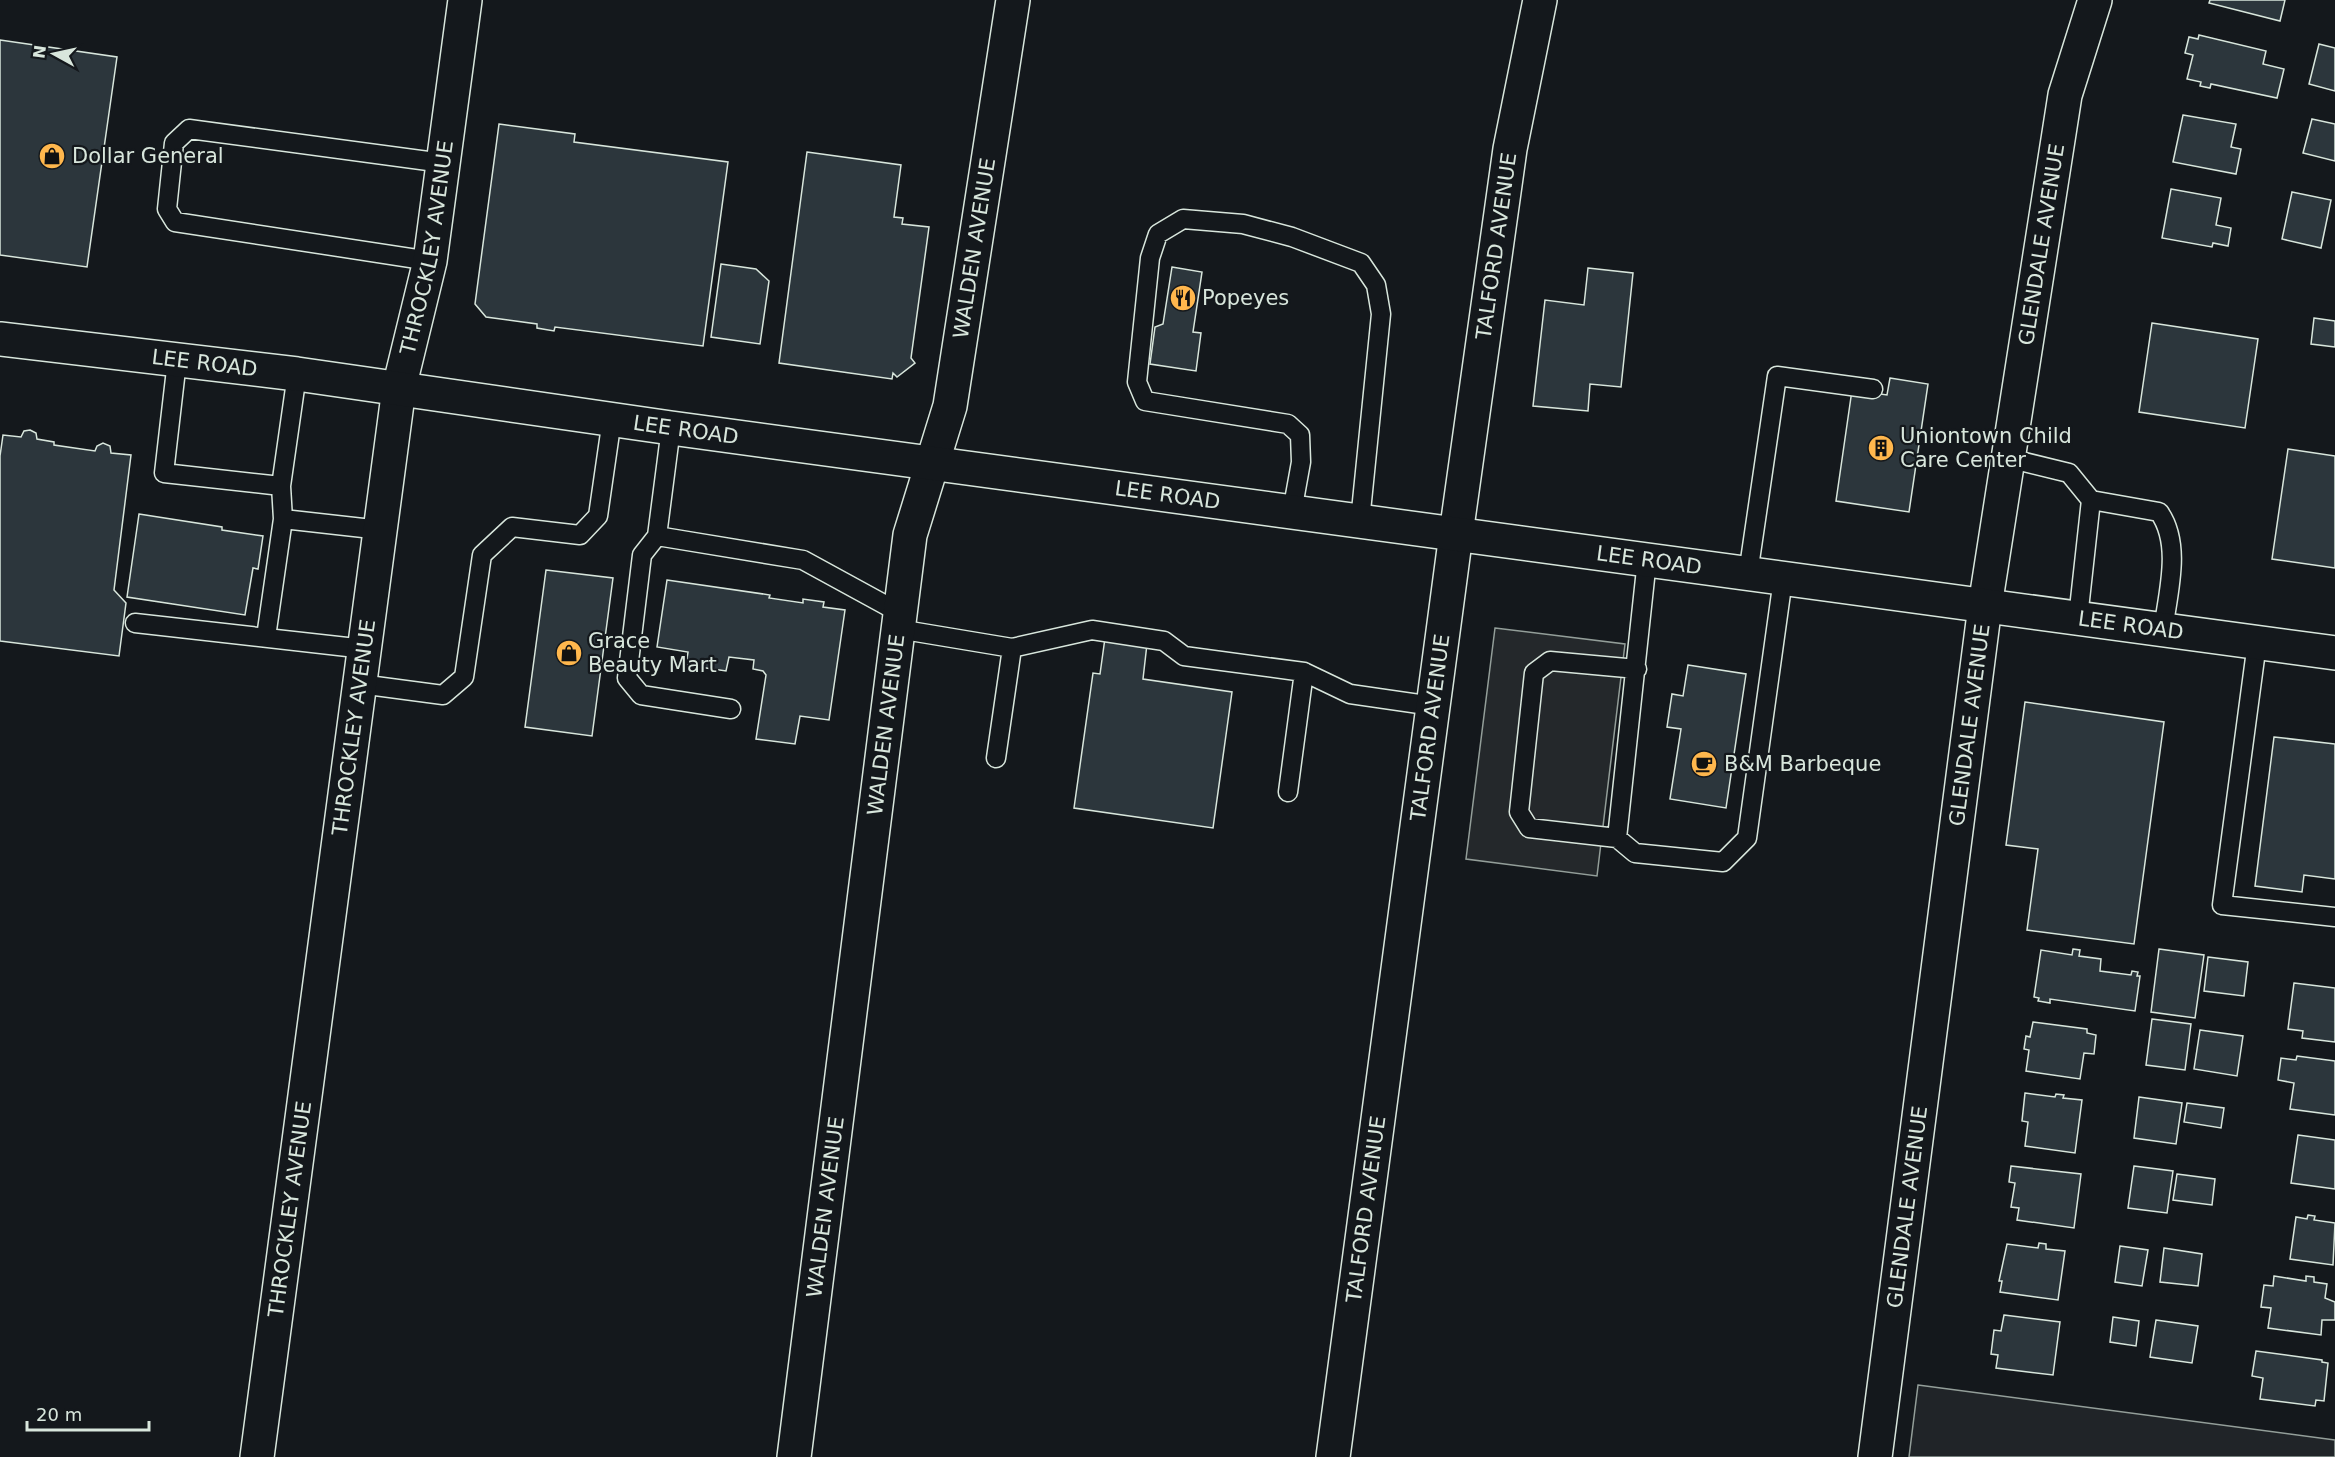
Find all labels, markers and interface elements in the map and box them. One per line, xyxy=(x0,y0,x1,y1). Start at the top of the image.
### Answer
north arrow xyxy=(24,24,84,84)
text: N xyxy=(29,44,50,60)
street label: THROCKLEY AVENUE xyxy=(395,139,458,358)
shop icon: Dollar General xyxy=(37,141,67,171)
street label: GLENDALE AVENUE xyxy=(2014,142,2069,347)
place label: Dollar General xyxy=(72,144,224,168)
street label: TALFORD AVENUE xyxy=(1471,151,1521,342)
street label: WALDEN AVENUE xyxy=(949,156,1000,340)
restaurant icon: Popeyes xyxy=(1168,283,1198,313)
place label: Popeyes xyxy=(1202,286,1289,310)
street label: LEE ROAD xyxy=(150,345,259,381)
street label: LEE ROAD xyxy=(632,411,740,449)
place label: Uniontown Child Care Center xyxy=(1900,424,2072,472)
building icon: Uniontown Child Care Center xyxy=(1866,433,1896,463)
street label: LEE ROAD xyxy=(1113,476,1222,514)
street label: LEE ROAD xyxy=(1595,541,1703,579)
street label: LEE ROAD xyxy=(2077,606,2185,644)
street label: THROCKLEY AVENUE xyxy=(328,618,380,838)
street label: GLENDALE AVENUE xyxy=(1945,622,1995,828)
place label: Grace Beauty Mart xyxy=(588,629,717,677)
street label: TALFORD AVENUE xyxy=(1406,632,1455,823)
street label: WALDEN AVENUE xyxy=(863,633,909,817)
shop icon: Grace Beauty Mart xyxy=(554,638,584,668)
cafe icon: B&M Barbeque xyxy=(1689,749,1719,779)
place label: B&M Barbeque xyxy=(1724,752,1881,776)
street label: THROCKLEY AVENUE xyxy=(264,1100,316,1320)
street label: GLENDALE AVENUE xyxy=(1882,1104,1932,1310)
street label: TALFORD AVENUE xyxy=(1342,1114,1390,1305)
street label: WALDEN AVENUE xyxy=(802,1115,849,1299)
scale bar xyxy=(27,1394,148,1432)
text: 20 m xyxy=(36,1404,82,1425)

